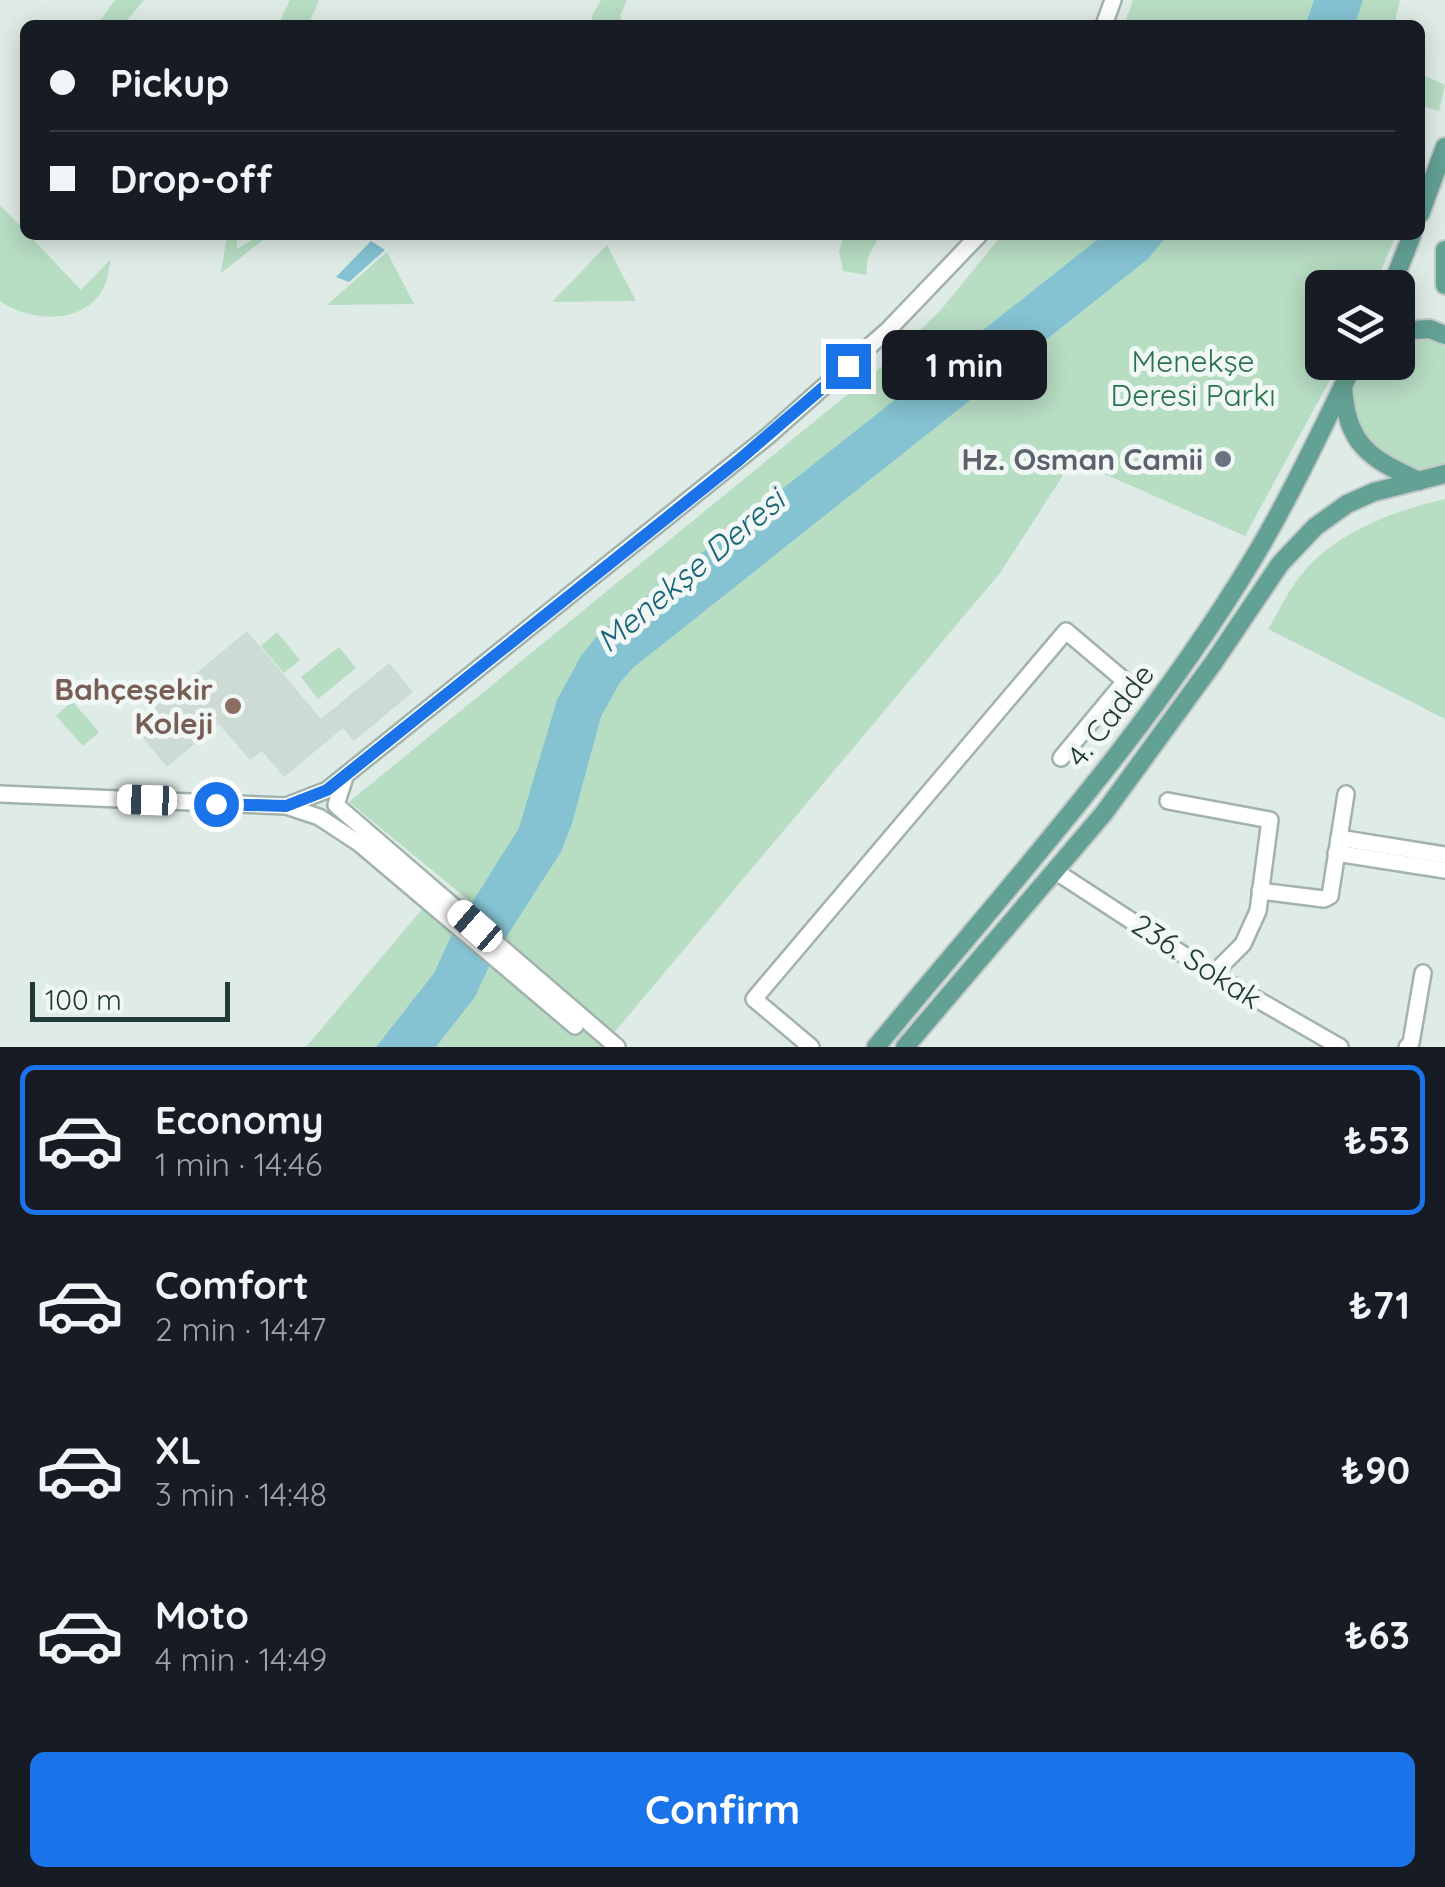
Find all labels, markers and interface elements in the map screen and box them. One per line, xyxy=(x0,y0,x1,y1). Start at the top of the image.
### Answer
text: Pickup xyxy=(110,59,229,107)
text: Drop-off xyxy=(110,155,272,203)
map controls xyxy=(1305,270,1415,380)
button: layers xyxy=(1305,270,1415,380)
callout: 1 min xyxy=(883,331,1048,401)
park label: Menekşe Deresi Parkı xyxy=(1110,342,1276,414)
route end xyxy=(826,344,871,389)
text: 1 min xyxy=(926,345,1003,385)
place label: Hz. Osman Camii xyxy=(962,440,1203,478)
marker: Hz. Osman Camii xyxy=(1212,448,1234,470)
water label: Menekşe Deresi xyxy=(588,478,794,660)
street label: 4. Cadde xyxy=(1058,656,1162,774)
place label: Bahçeşekir Koleji xyxy=(54,670,213,742)
marker: Bahçeşekir Koleji xyxy=(222,695,244,717)
route start xyxy=(194,782,239,827)
car xyxy=(116,784,178,816)
car xyxy=(443,895,507,957)
street label: 236. Sokak xyxy=(1125,905,1269,1017)
scale bar xyxy=(30,977,230,1021)
text: 100 m xyxy=(45,982,122,1017)
icon: car xyxy=(35,1095,125,1185)
text: Economy xyxy=(155,1096,324,1144)
text: ₺53 xyxy=(1344,1116,1410,1164)
text: 1 min · 14:46 xyxy=(155,1144,322,1184)
icon: car xyxy=(35,1260,125,1350)
text: Comfort xyxy=(155,1261,309,1309)
text: ₺71 xyxy=(1349,1281,1410,1329)
text: 2 min · 14:47 xyxy=(155,1309,326,1349)
icon: car xyxy=(35,1425,125,1515)
text: XL xyxy=(155,1426,201,1474)
text: ₺90 xyxy=(1341,1446,1410,1494)
text: 3 min · 14:48 xyxy=(155,1474,327,1514)
icon: car xyxy=(35,1590,125,1680)
text: Moto xyxy=(155,1591,249,1639)
text: ₺63 xyxy=(1345,1611,1410,1659)
text: 4 min · 14:49 xyxy=(155,1639,327,1679)
button: Confirm xyxy=(30,1752,1415,1867)

